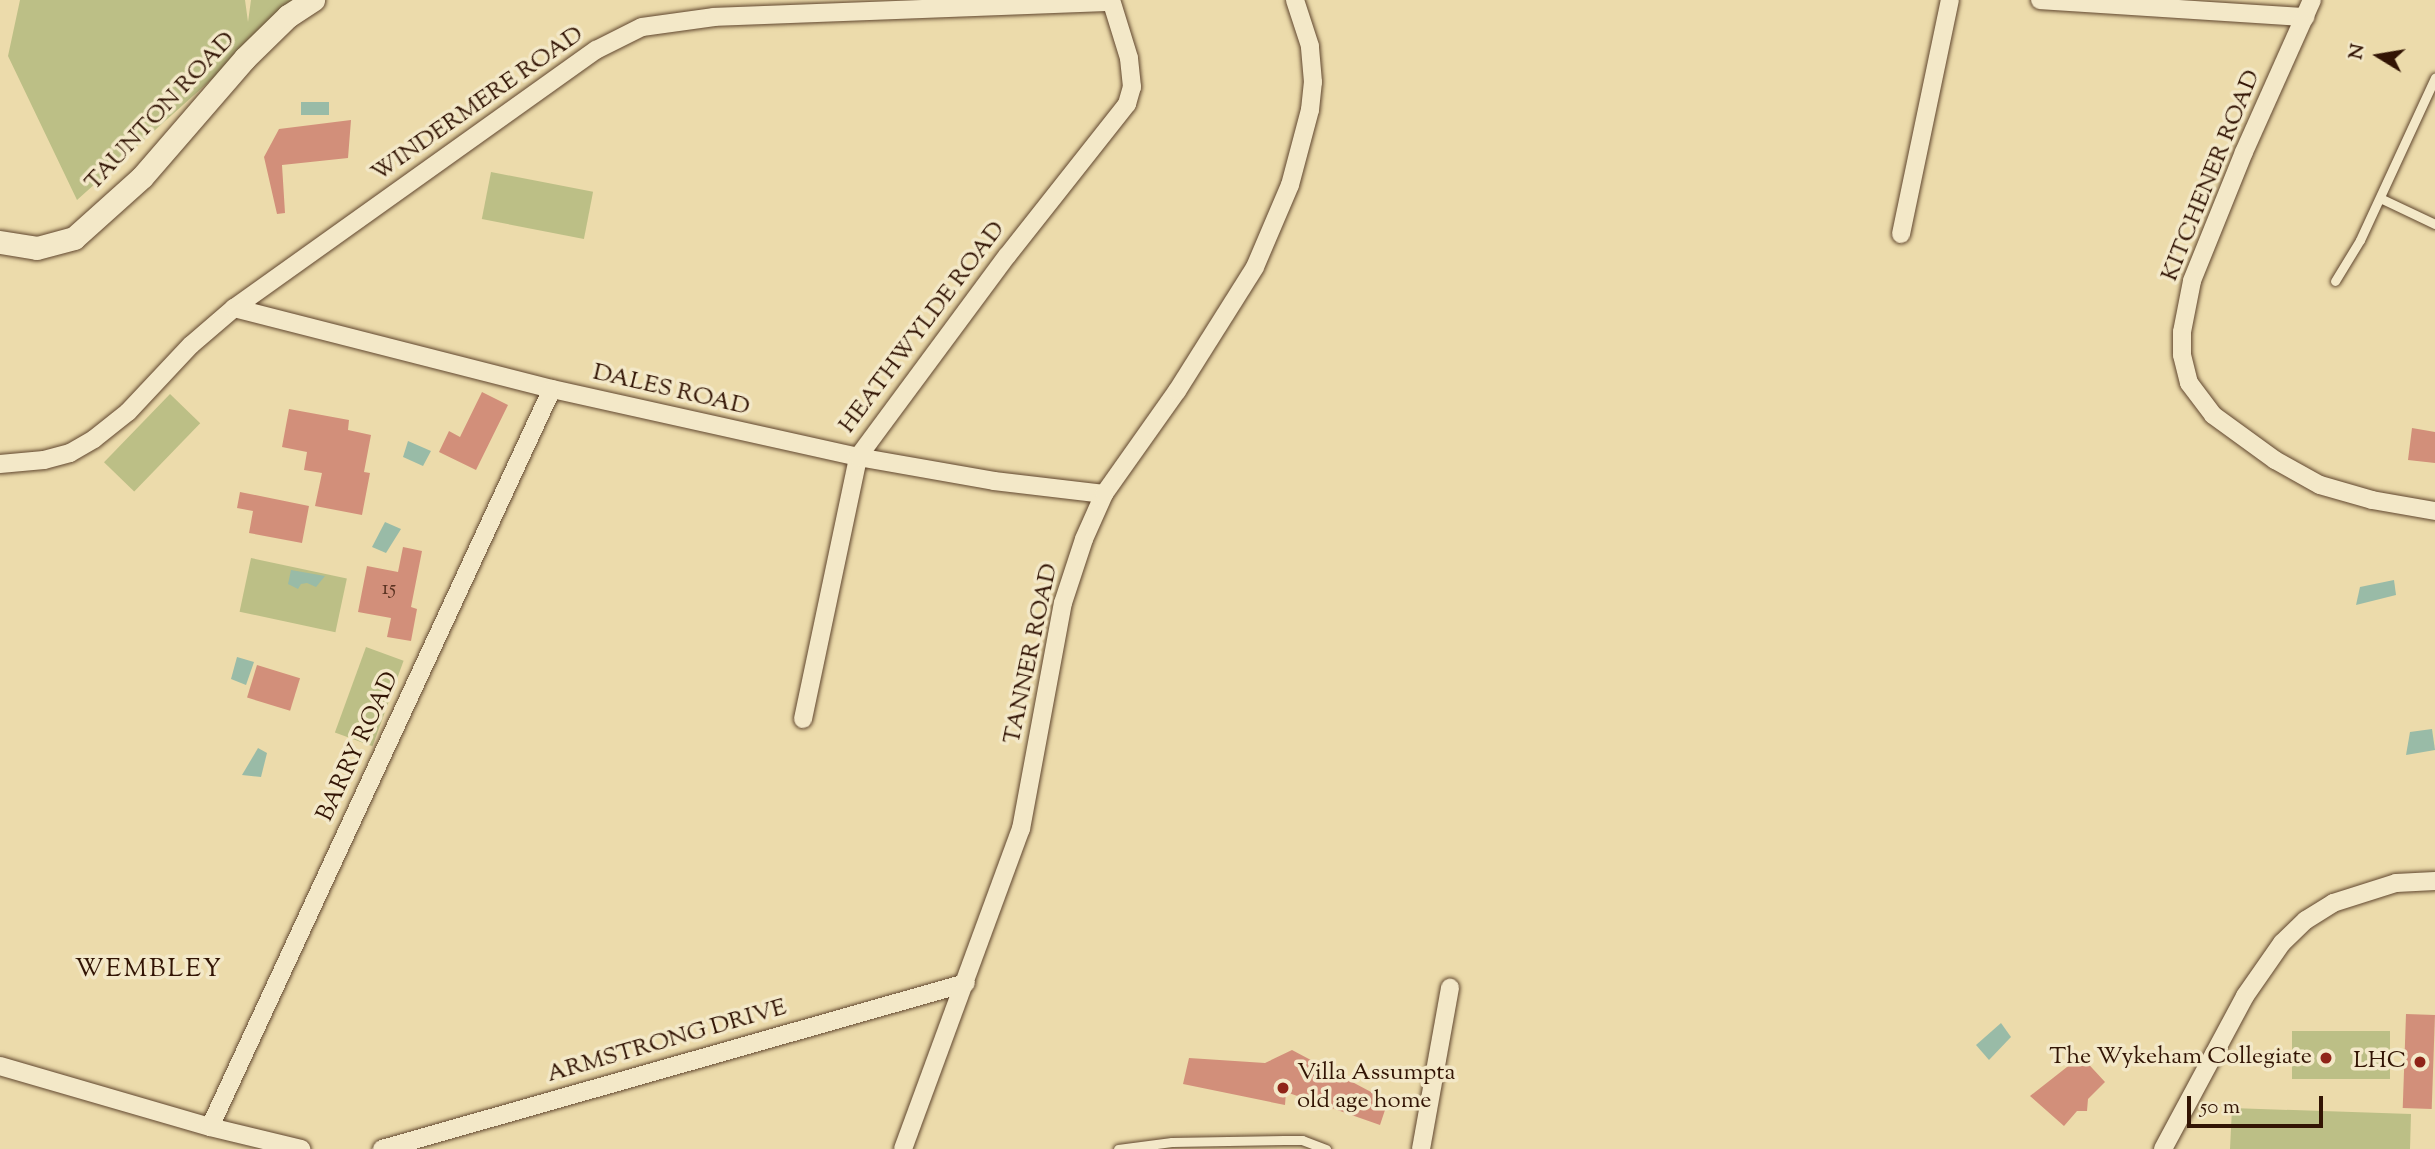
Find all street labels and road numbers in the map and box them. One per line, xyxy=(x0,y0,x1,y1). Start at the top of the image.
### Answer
street label: WINDERMERE ROAD xyxy=(366,21,590,189)
street label: TAUNTON ROAD xyxy=(80,26,242,198)
street label: KITCHENER ROAD xyxy=(2156,66,2268,286)
street label: HEATHWYLDE ROAD xyxy=(834,216,1012,440)
street label: DALES ROAD xyxy=(590,359,752,423)
street label: TANNER ROAD xyxy=(999,561,1065,747)
street label: BARRY ROAD xyxy=(312,668,406,826)
street label: ARMSTRONG DRIVE xyxy=(544,994,790,1090)

